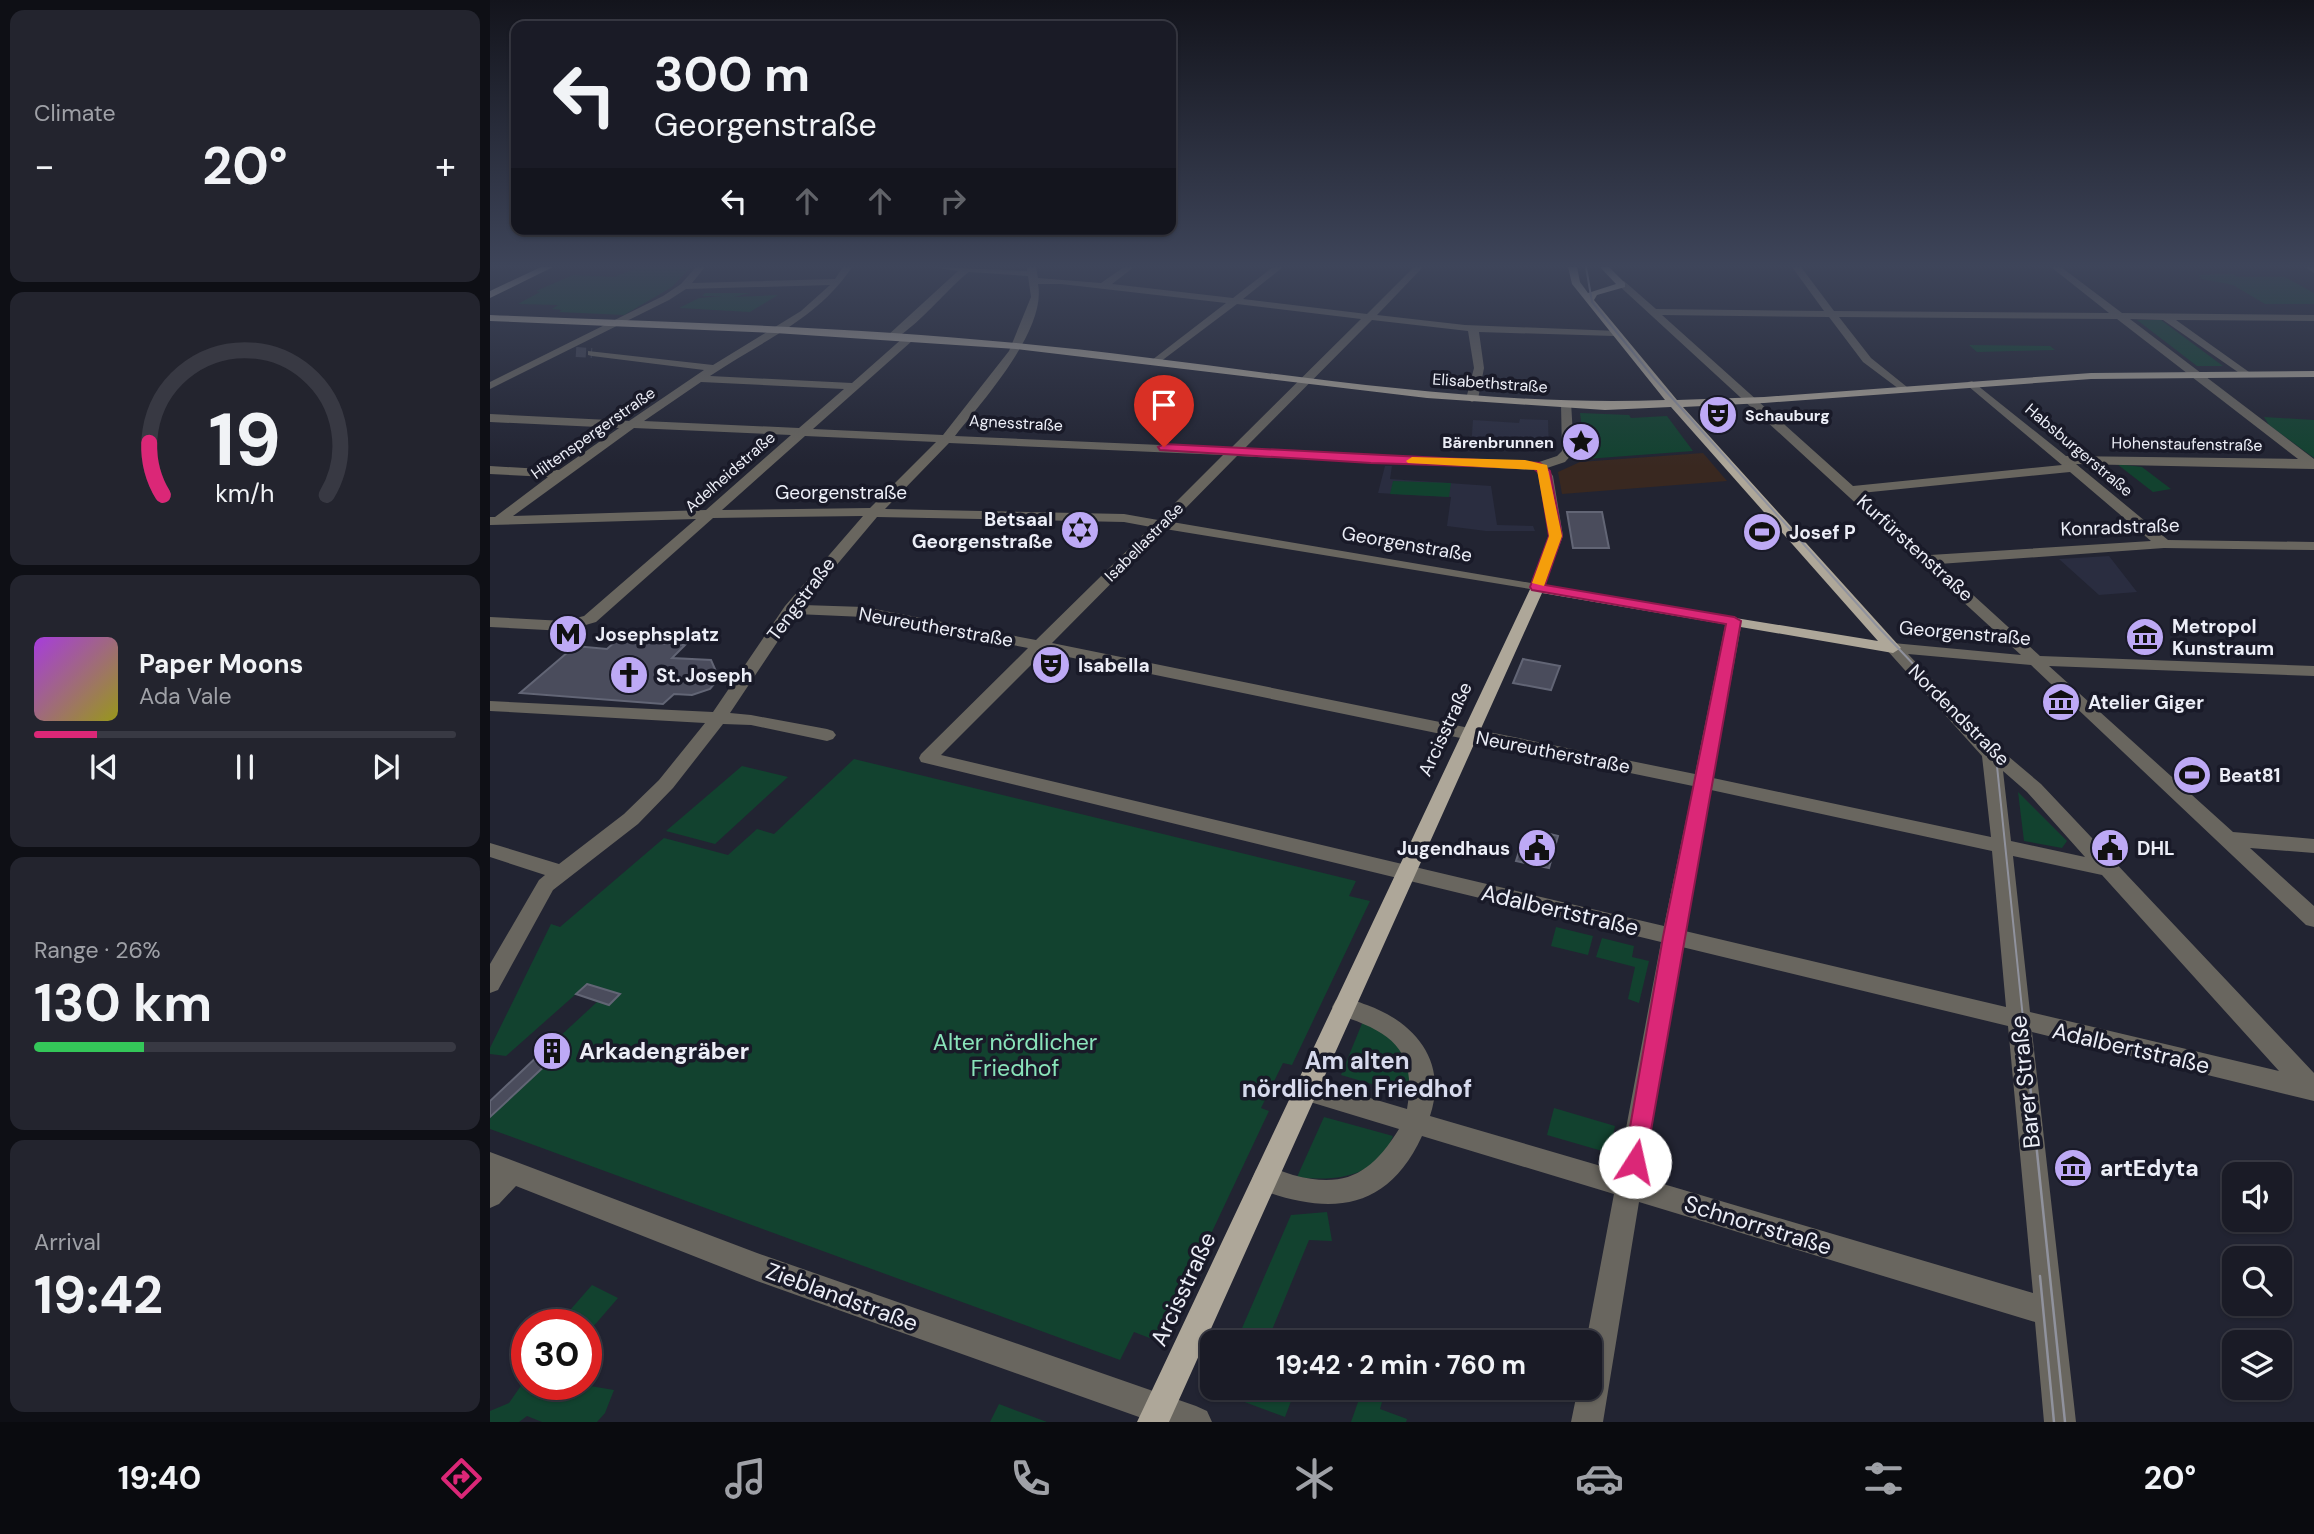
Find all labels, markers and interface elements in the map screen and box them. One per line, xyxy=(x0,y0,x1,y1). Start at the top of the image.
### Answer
text: 300 m xyxy=(654,42,810,106)
icon: left xyxy=(539,49,630,140)
text: Climate xyxy=(34,98,116,128)
text: Georgenstraße xyxy=(654,104,877,146)
text: 20° xyxy=(202,132,288,200)
text: − xyxy=(34,141,55,191)
text: + xyxy=(435,141,456,191)
icon: left xyxy=(715,182,753,220)
icon: ahead xyxy=(788,182,826,220)
icon: ahead xyxy=(861,182,899,220)
icon: right xyxy=(934,182,972,220)
street label: Elisabethstraße xyxy=(1432,368,1548,398)
pin xyxy=(1134,375,1194,447)
street label: Hiltenspergerstraße xyxy=(527,382,659,484)
icon: arrive xyxy=(1145,386,1183,424)
text: 19 xyxy=(209,393,281,488)
theatre icon: Schauburg xyxy=(1697,394,1739,436)
street label: Habsburgerstraße xyxy=(2021,399,2137,501)
place label: Schauburg xyxy=(1745,405,1830,426)
street label: Agnesstraße xyxy=(969,410,1063,436)
place icon: Bärenbrunnen xyxy=(1560,421,1602,463)
street label: Adelheidstraße xyxy=(680,427,780,517)
place label: Bärenbrunnen xyxy=(1442,432,1554,453)
street label: Hohenstaufenstraße xyxy=(2111,432,2263,456)
text: km/h xyxy=(215,476,275,509)
street label: Georgenstraße xyxy=(775,480,907,505)
street label: Kurfürstenstraße xyxy=(1852,489,1978,607)
street label: Isabellastraße xyxy=(1100,498,1188,586)
place label: Betsaal Georgenstraße xyxy=(912,507,1053,554)
synagogue icon: Betsaal Georgenstraße xyxy=(1059,509,1101,551)
sports icon: Josef P xyxy=(1741,511,1783,553)
street label: Konradstraße xyxy=(2060,512,2180,542)
street label: Georgenstraße xyxy=(1340,520,1474,568)
place label: Josef P xyxy=(1789,520,1856,545)
street label: Tengstraße xyxy=(761,552,841,646)
street label: Neureutherstraße xyxy=(857,601,1015,653)
metro station icon: Josephsplatz xyxy=(547,613,589,655)
place label: Metropol Kunstraum xyxy=(2172,614,2274,661)
street label: Georgenstraße xyxy=(1898,615,2032,651)
museum icon: Metropol Kunstraum xyxy=(2124,616,2166,658)
place label: Josephsplatz xyxy=(595,622,719,647)
theatre icon: Isabella xyxy=(1030,644,1072,686)
text: Paper Moons xyxy=(139,647,303,681)
place label: Isabella xyxy=(1078,653,1150,678)
church icon: St. Joseph xyxy=(608,654,650,696)
street label: Nordendstraße xyxy=(1903,659,2015,771)
place label: St. Joseph xyxy=(656,663,753,688)
street label: Arcisstraße xyxy=(1412,678,1478,780)
text: Ada Vale xyxy=(139,681,232,711)
museum icon: Atelier Giger xyxy=(2040,681,2082,723)
place label: Atelier Giger xyxy=(2088,690,2204,715)
street label: Neureutherstraße xyxy=(1474,725,1632,779)
icon: previous xyxy=(85,748,123,786)
icon: pause xyxy=(226,748,264,786)
icon: next xyxy=(367,748,405,786)
sports icon: Beat81 xyxy=(2171,754,2213,796)
place label: Beat81 xyxy=(2219,763,2280,788)
public building icon: Jugendhaus xyxy=(1516,827,1558,869)
public building icon: DHL xyxy=(2089,827,2131,869)
place label: Jugendhaus xyxy=(1397,836,1510,861)
place label: DHL xyxy=(2137,836,2175,861)
street label: Adalbertstraße xyxy=(1478,877,1642,943)
text: Range · 26% xyxy=(34,935,161,965)
text: 130 km xyxy=(34,969,212,1037)
street label: Barer Straße xyxy=(2003,1014,2047,1150)
street label: Adalbertstraße xyxy=(2049,1015,2213,1081)
park label: Alter nördlicher Friedhof xyxy=(933,1027,1097,1083)
building icon: Arkadengräber xyxy=(531,1030,573,1072)
place label: Arkadengräber xyxy=(579,1036,749,1066)
district label: Am alten nördlichen Friedhof xyxy=(1242,1045,1472,1104)
position arrow xyxy=(1598,1125,1672,1199)
museum icon: artEdyta xyxy=(2052,1147,2094,1189)
place label: artEdyta xyxy=(2100,1153,2199,1183)
map controls xyxy=(2222,1162,2292,1400)
button: sound xyxy=(2222,1162,2292,1232)
street label: Schnorrstraße xyxy=(1681,1188,1835,1262)
text: Arrival xyxy=(34,1227,101,1257)
street label: Arcisstraße xyxy=(1144,1227,1222,1351)
button: search xyxy=(2222,1246,2292,1316)
street label: Zieblandstraße xyxy=(762,1256,922,1338)
text: 19:42 xyxy=(34,1261,163,1329)
speed limit sign: 30 xyxy=(511,1309,602,1400)
button: layers xyxy=(2222,1330,2292,1400)
text: 19:42 · 2 min · 760 m xyxy=(1276,1348,1526,1382)
icon: directions xyxy=(437,1454,486,1503)
icon: music xyxy=(721,1454,770,1503)
icon: phone xyxy=(1006,1454,1055,1503)
icon: climate xyxy=(1290,1454,1339,1503)
icon: car xyxy=(1575,1454,1624,1503)
icon: filters xyxy=(1859,1454,1908,1503)
text: 19:40 xyxy=(118,1457,201,1499)
text: 20° xyxy=(2144,1457,2196,1499)

